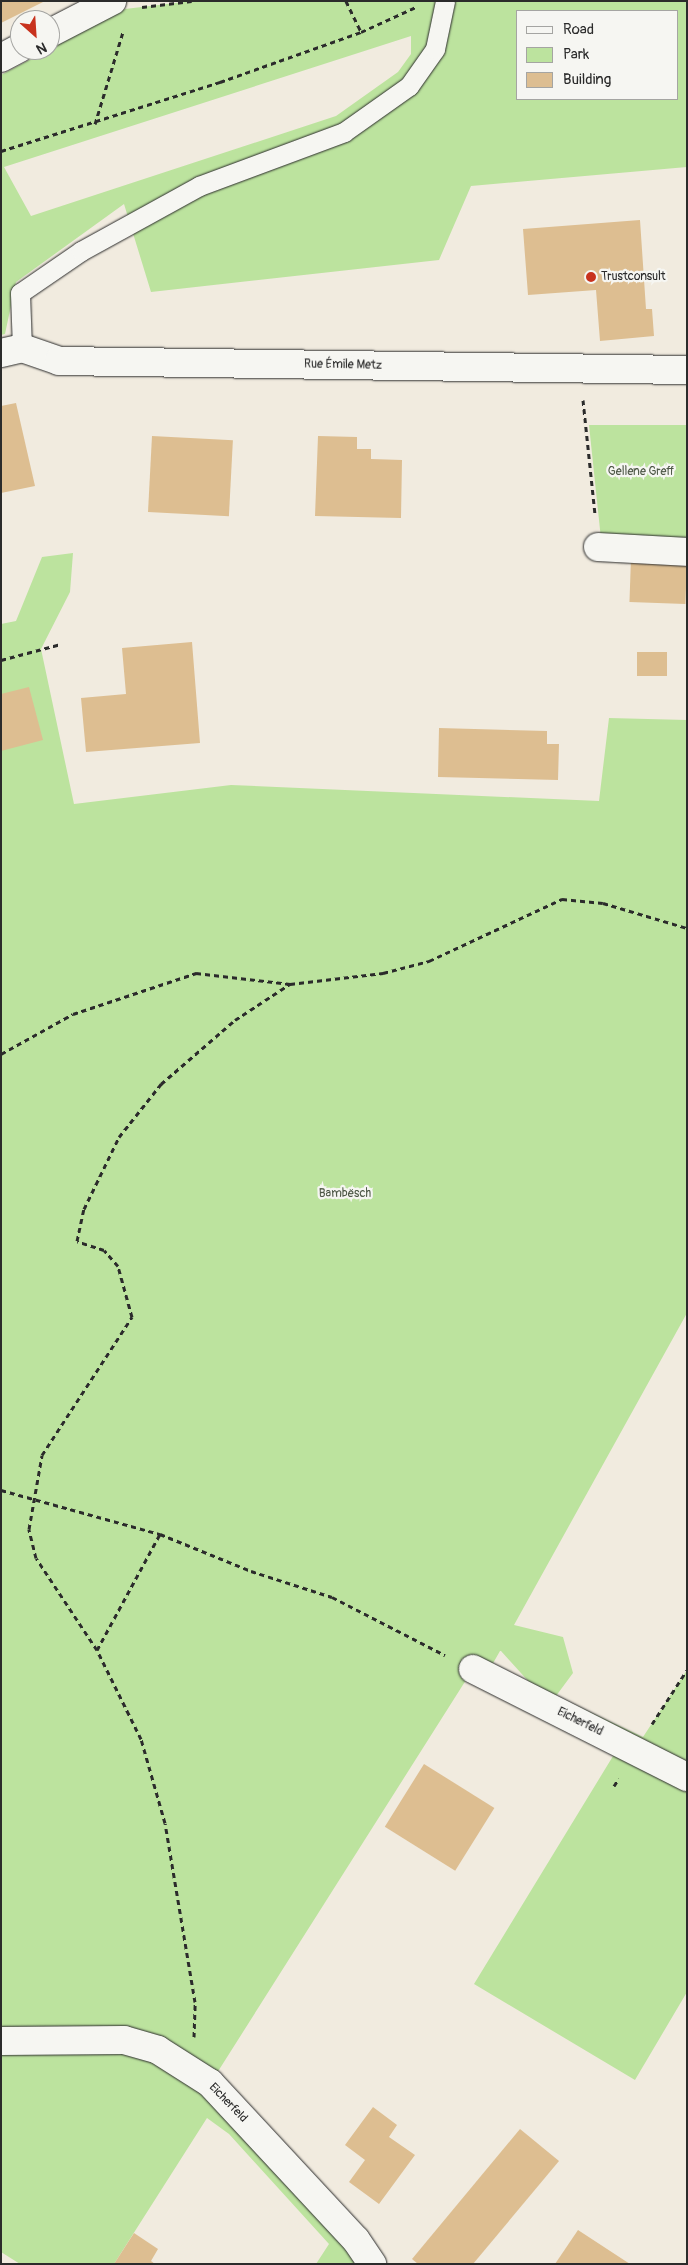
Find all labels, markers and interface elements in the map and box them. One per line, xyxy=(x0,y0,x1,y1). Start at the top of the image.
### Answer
north arrow xyxy=(10,10,60,60)
legend xyxy=(516,10,678,100)
text: Road xyxy=(563,20,594,39)
text: N xyxy=(33,38,49,58)
text: Park xyxy=(563,45,589,64)
text: Building xyxy=(563,70,611,89)
place label: Trustconsult xyxy=(601,270,666,284)
marker: Trustconsult xyxy=(585,271,597,283)
street label: Rue Émile Metz xyxy=(304,357,382,373)
park label: Gellene Greff xyxy=(608,465,674,479)
park label: Bambësch xyxy=(319,1187,371,1201)
street label: Eicherfeld xyxy=(555,1705,605,1739)
street label: Eicherfeld xyxy=(206,2080,250,2126)

